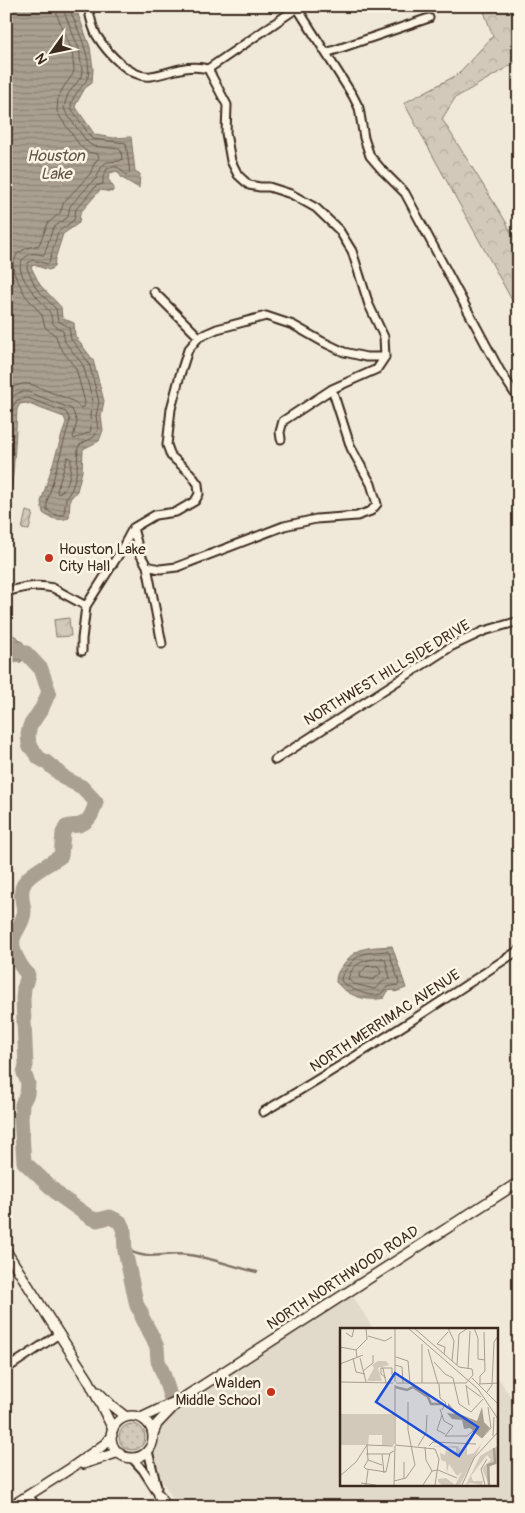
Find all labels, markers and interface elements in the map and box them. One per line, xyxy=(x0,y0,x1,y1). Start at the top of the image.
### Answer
north arrow xyxy=(28,28,78,78)
text: N xyxy=(32,50,51,67)
water label: Houston Lake xyxy=(27,146,86,184)
place label: Houston Lake City Hall xyxy=(59,540,146,576)
marker: Houston Lake City Hall xyxy=(43,552,55,564)
street label: NORTHWEST HILLSIDE DRIVE xyxy=(301,616,474,730)
street label: NORTH MERRIMAC AVENUE xyxy=(306,965,464,1077)
street label: NORTH NORTHWOOD ROAD xyxy=(263,1222,423,1334)
inset map xyxy=(340,1328,498,1486)
place label: Walden Middle School xyxy=(176,1374,261,1410)
marker: Walden Middle School xyxy=(265,1386,277,1398)

